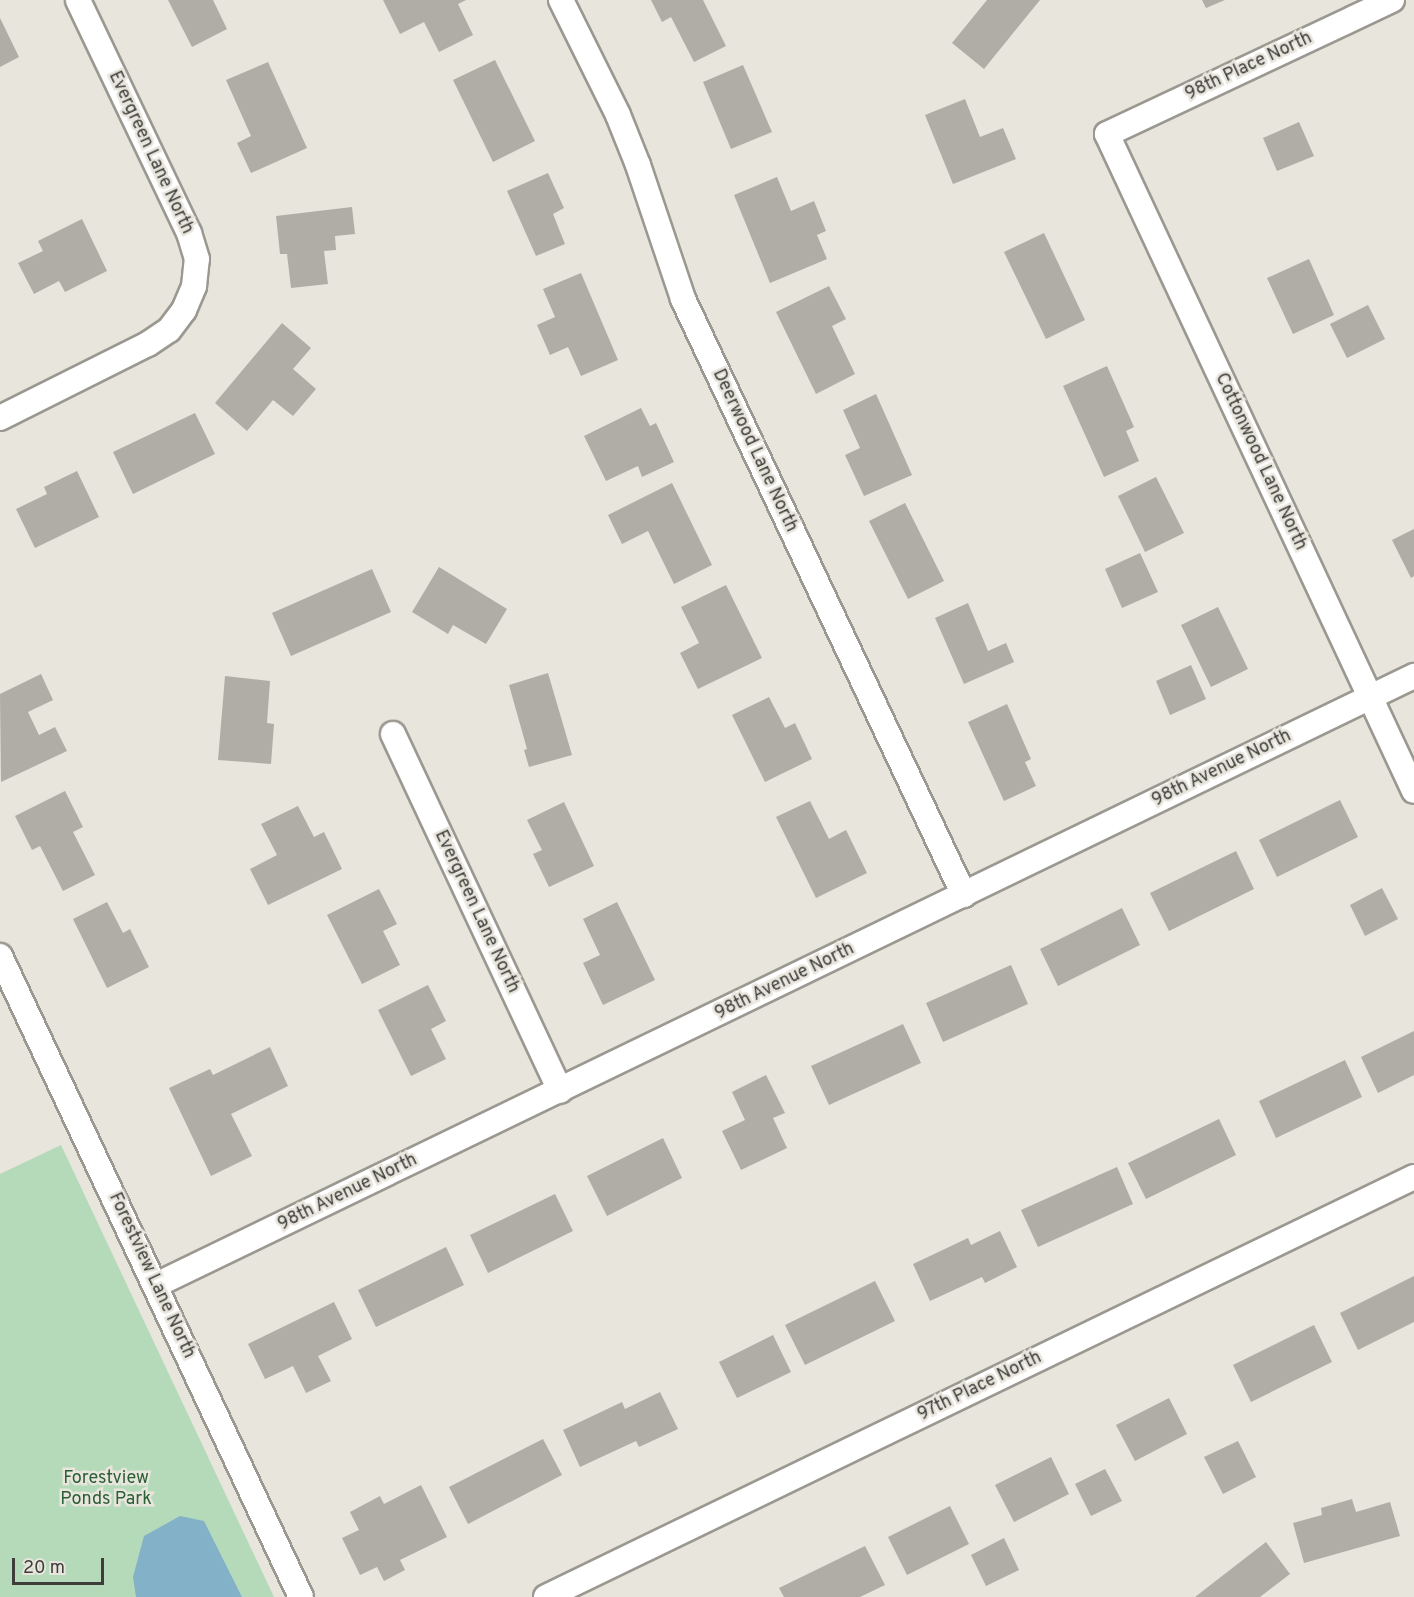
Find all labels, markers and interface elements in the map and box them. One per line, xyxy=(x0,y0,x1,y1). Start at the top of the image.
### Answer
street label: 98th Place North xyxy=(1182,28,1316,106)
street label: Evergreen Lane North xyxy=(103,68,197,238)
street label: Deerwood Lane North xyxy=(707,366,801,536)
street label: Cottonwood Lane North xyxy=(1209,370,1311,554)
street label: 98th Avenue North xyxy=(1148,726,1296,812)
street label: Evergreen Lane North xyxy=(429,827,523,997)
street label: 98th Avenue North xyxy=(711,939,859,1025)
street label: 98th Avenue North xyxy=(274,1150,422,1236)
street label: Forestview Lane North xyxy=(103,1190,199,1362)
street label: 97th Place North xyxy=(914,1348,1046,1426)
park label: Forestview Ponds Park xyxy=(60,1469,152,1512)
scale bar xyxy=(15,1546,106,1584)
text: 20 m xyxy=(23,1557,65,1580)

